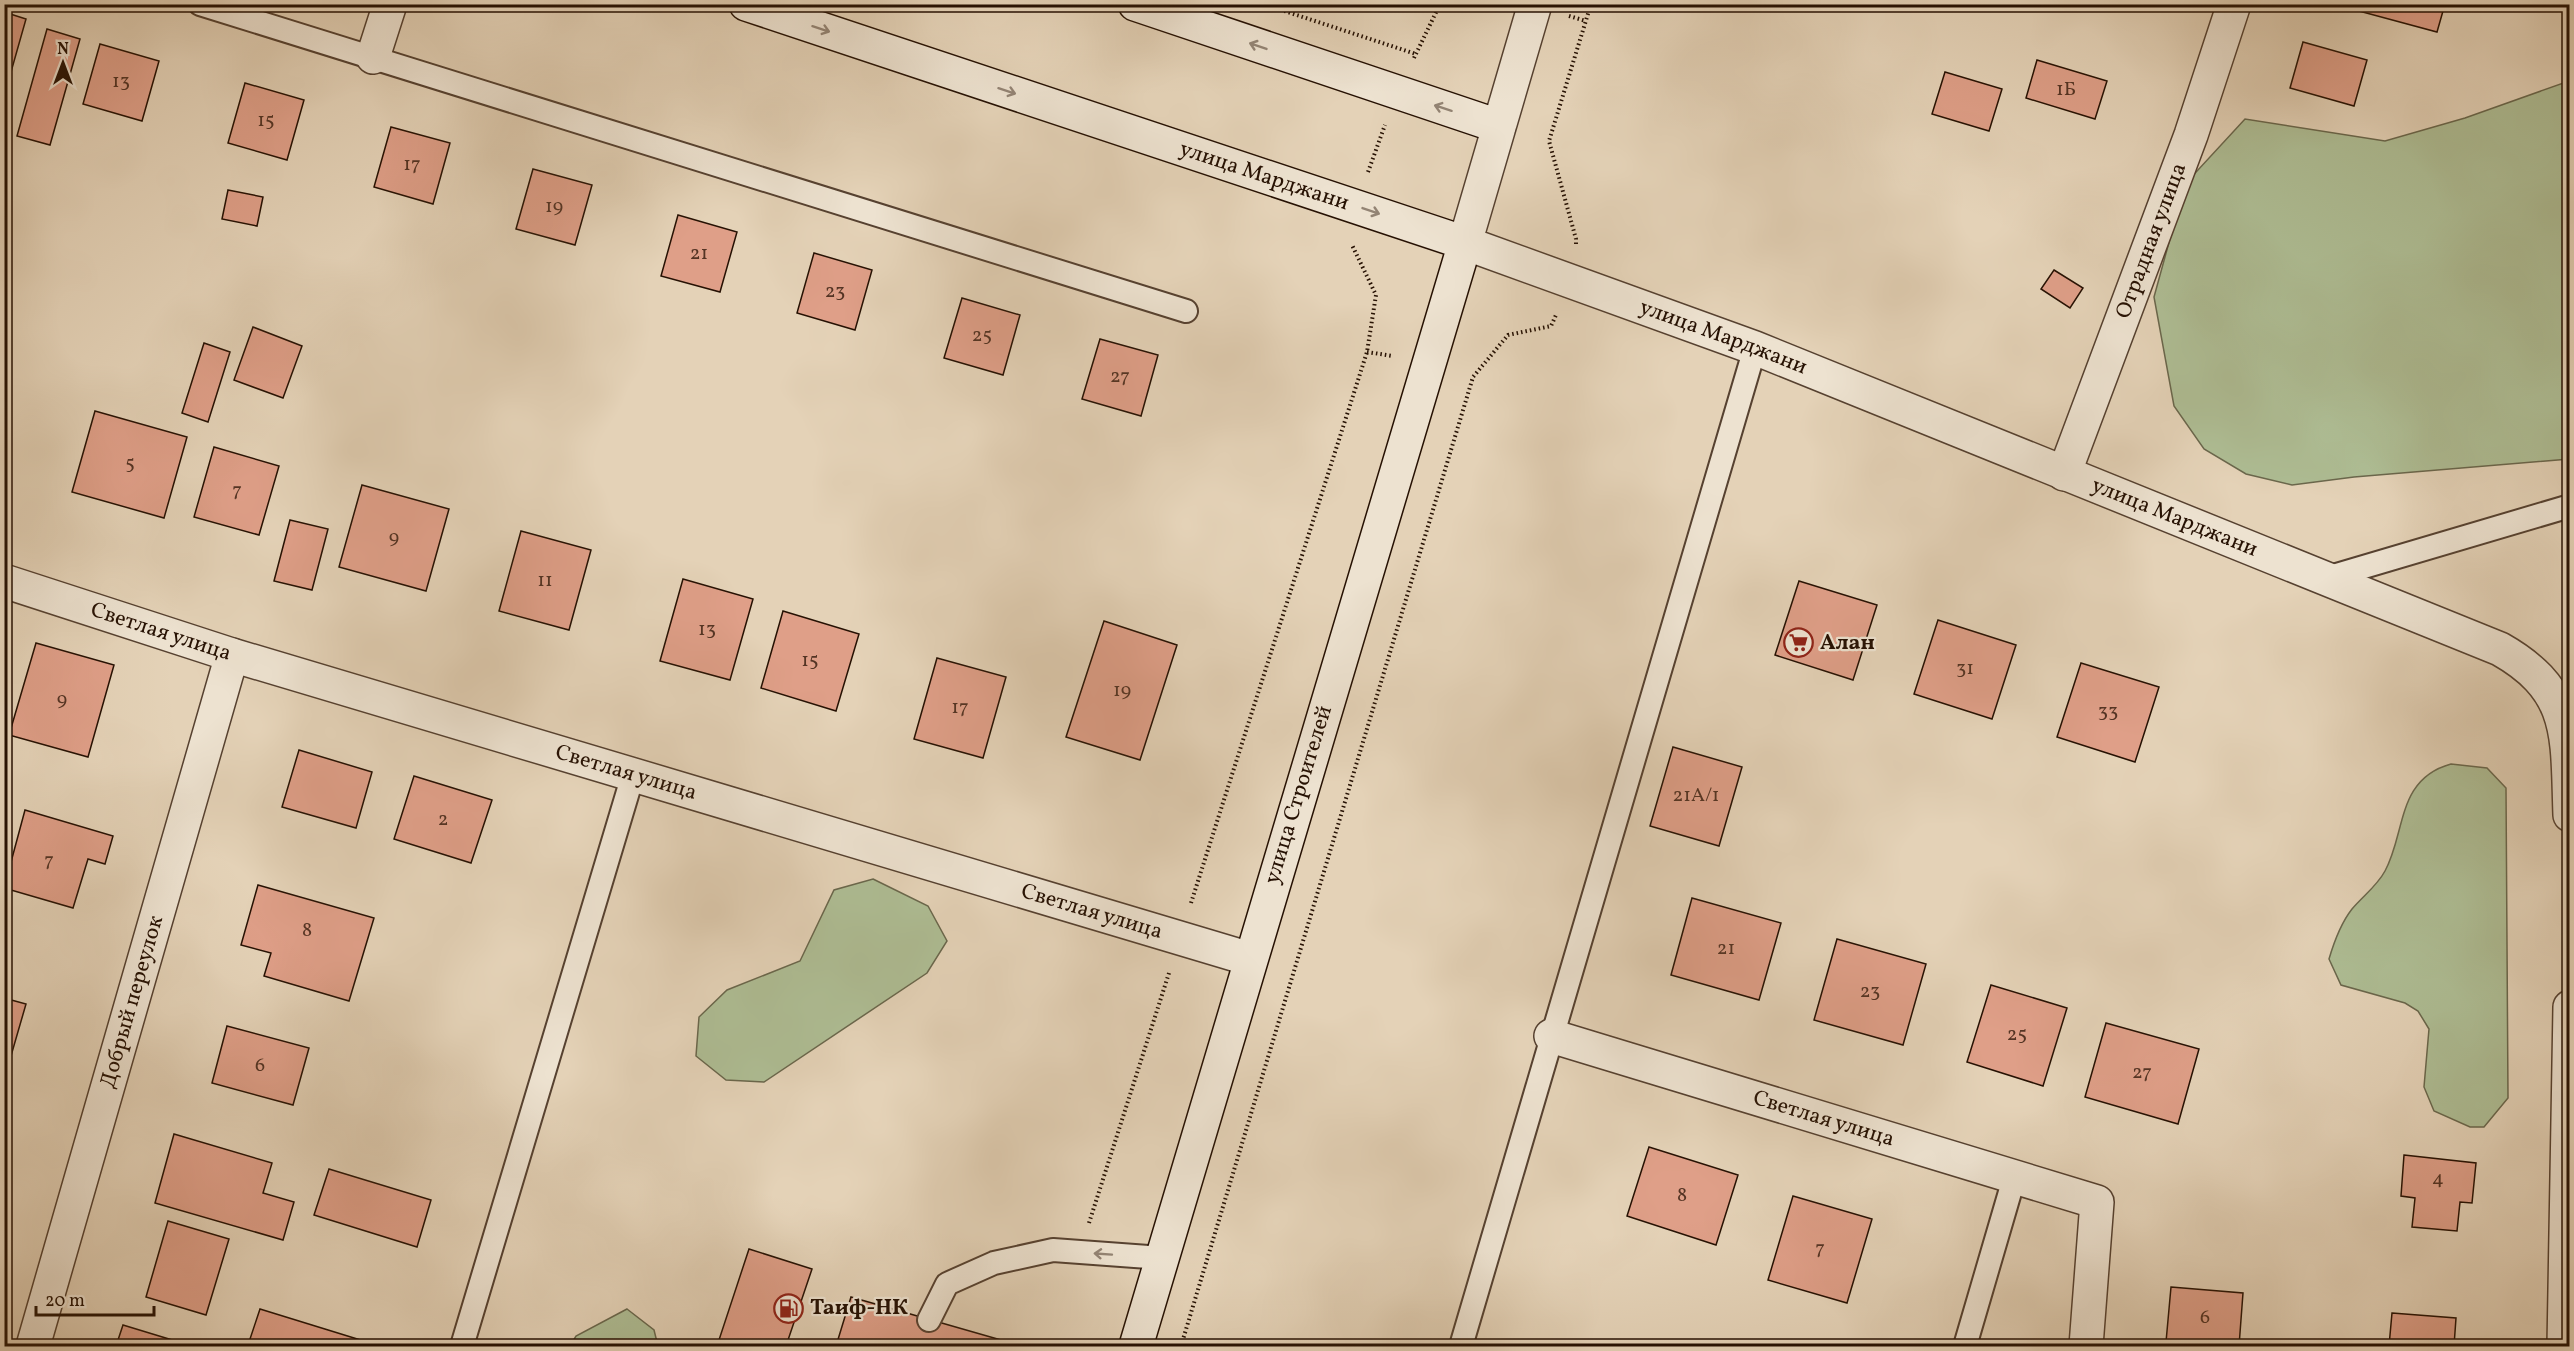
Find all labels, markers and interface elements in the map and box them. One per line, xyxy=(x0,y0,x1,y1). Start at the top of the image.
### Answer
one-way arrow xyxy=(811,25,830,36)
north arrow xyxy=(33,33,93,93)
text: N xyxy=(57,39,69,61)
one-way arrow xyxy=(1249,39,1268,50)
house number: 13 xyxy=(112,68,130,96)
house number: 1Б xyxy=(2056,76,2076,104)
one-way arrow xyxy=(997,86,1015,97)
one-way arrow xyxy=(1434,101,1453,112)
house number: 15 xyxy=(257,107,275,135)
street label: улица Марджани xyxy=(1175,134,1353,219)
house number: 17 xyxy=(403,151,421,179)
street label: Отрадная улица xyxy=(2108,159,2195,323)
house number: 19 xyxy=(545,193,563,221)
one-way arrow xyxy=(1361,207,1380,218)
house number: 21 xyxy=(690,240,708,268)
house number: 23 xyxy=(825,278,845,306)
street label: улица Марджани xyxy=(1635,292,1812,383)
house number: 25 xyxy=(972,322,992,350)
house number: 27 xyxy=(1110,363,1130,391)
house number: 5 xyxy=(125,450,135,478)
street label: улица Марджани xyxy=(2087,470,2262,565)
house number: 7 xyxy=(232,477,242,505)
house number: 9 xyxy=(389,524,399,552)
house number: 11 xyxy=(537,567,553,595)
street label: Светлая улица xyxy=(87,595,235,669)
house number: 13 xyxy=(698,616,716,644)
supermarket icon: Алан xyxy=(1783,627,1815,659)
place label: Алан xyxy=(1820,628,1875,659)
house number: 15 xyxy=(801,647,819,675)
house number: 31 xyxy=(1956,655,1974,683)
house number: 19 xyxy=(1113,677,1131,705)
house number: 9 xyxy=(57,686,67,714)
house number: 17 xyxy=(951,694,969,722)
house number: 33 xyxy=(2098,698,2118,726)
street label: улица Строителей xyxy=(1257,702,1341,888)
street label: Светлая улица xyxy=(552,737,701,808)
house number: 21А/1 xyxy=(1672,782,1720,810)
house number: 2 xyxy=(438,806,448,834)
house number: 7 xyxy=(44,847,54,875)
street label: Светлая улица xyxy=(1017,876,1166,948)
street label: Добрый переулок xyxy=(93,912,172,1092)
house number: 8 xyxy=(302,917,312,945)
house number: 21 xyxy=(1717,935,1735,963)
house number: 23 xyxy=(1860,978,1880,1006)
house number: 25 xyxy=(2007,1021,2027,1049)
house number: 6 xyxy=(255,1052,265,1080)
house number: 27 xyxy=(2132,1059,2152,1087)
street label: Светлая улица xyxy=(1749,1083,1898,1155)
house number: 4 xyxy=(2432,1165,2444,1193)
house number: 8 xyxy=(1677,1182,1687,1210)
house number: 7 xyxy=(1815,1235,1825,1263)
one-way arrow xyxy=(1094,1248,1114,1259)
scale bar xyxy=(36,1279,154,1317)
text: 20 m xyxy=(45,1289,85,1314)
fuel station icon: Таиф-НК xyxy=(773,1292,805,1324)
place label: Таиф-НК xyxy=(810,1293,908,1324)
house number: 6 xyxy=(2200,1304,2210,1332)

